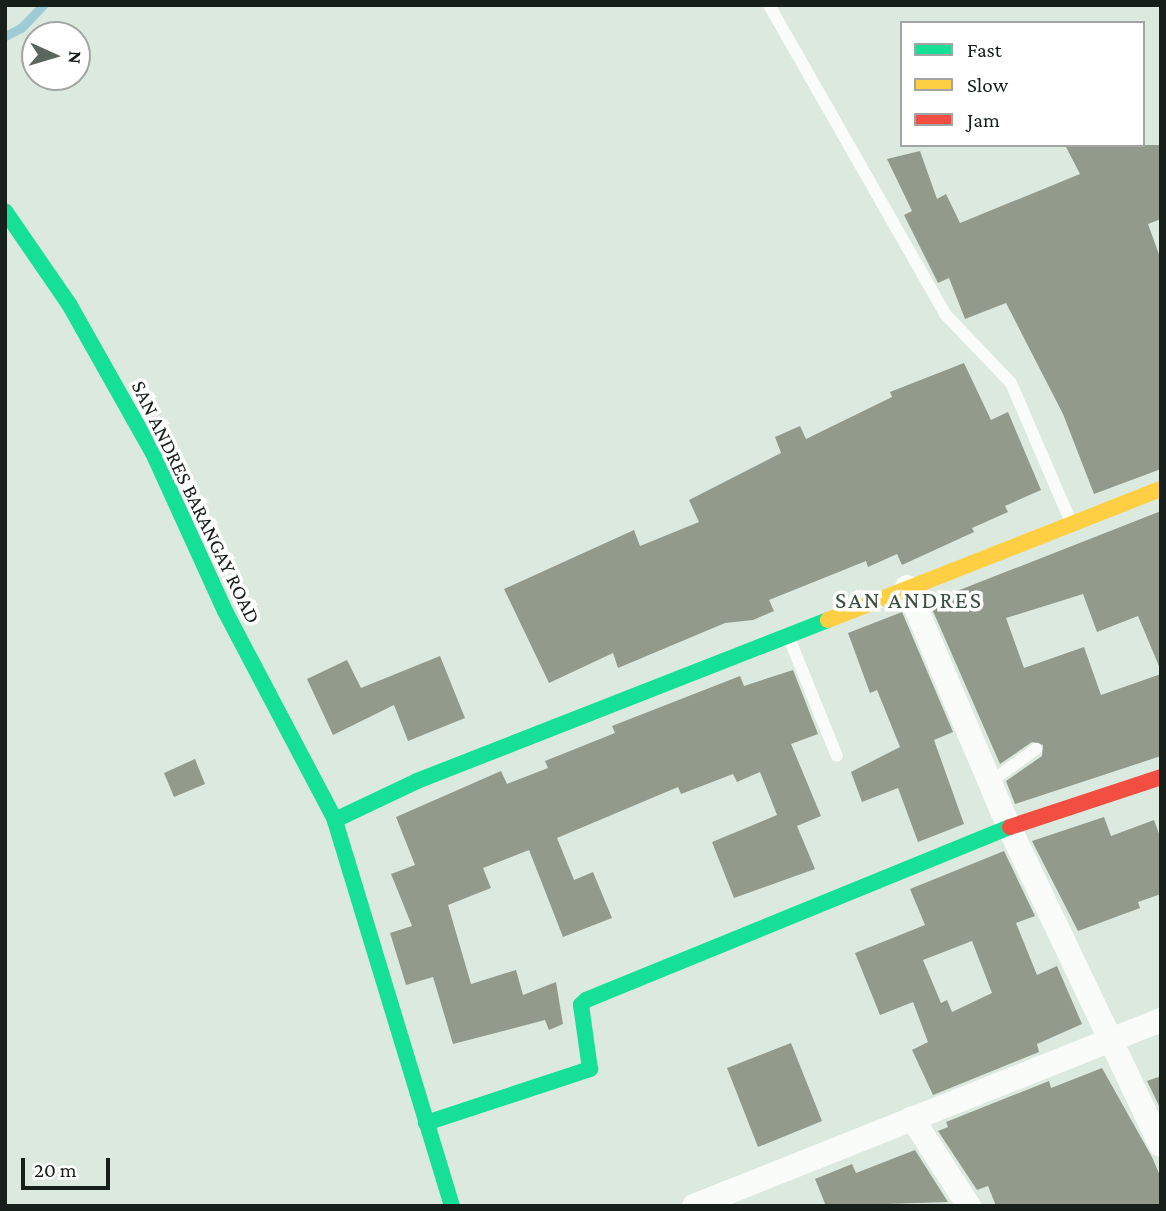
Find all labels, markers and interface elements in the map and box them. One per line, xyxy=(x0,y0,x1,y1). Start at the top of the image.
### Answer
north arrow xyxy=(21,21,91,91)
legend xyxy=(900,21,1145,147)
text: Fast xyxy=(967,38,1002,62)
text: N xyxy=(65,50,86,65)
text: Slow xyxy=(967,73,1008,97)
text: Jam xyxy=(967,108,1000,132)
street label: SAN ANDRES BARANGAY ROAD xyxy=(126,377,266,627)
district label: SAN ANDRES xyxy=(836,586,982,614)
scale bar xyxy=(24,1144,114,1188)
text: 20 m xyxy=(34,1158,77,1182)

